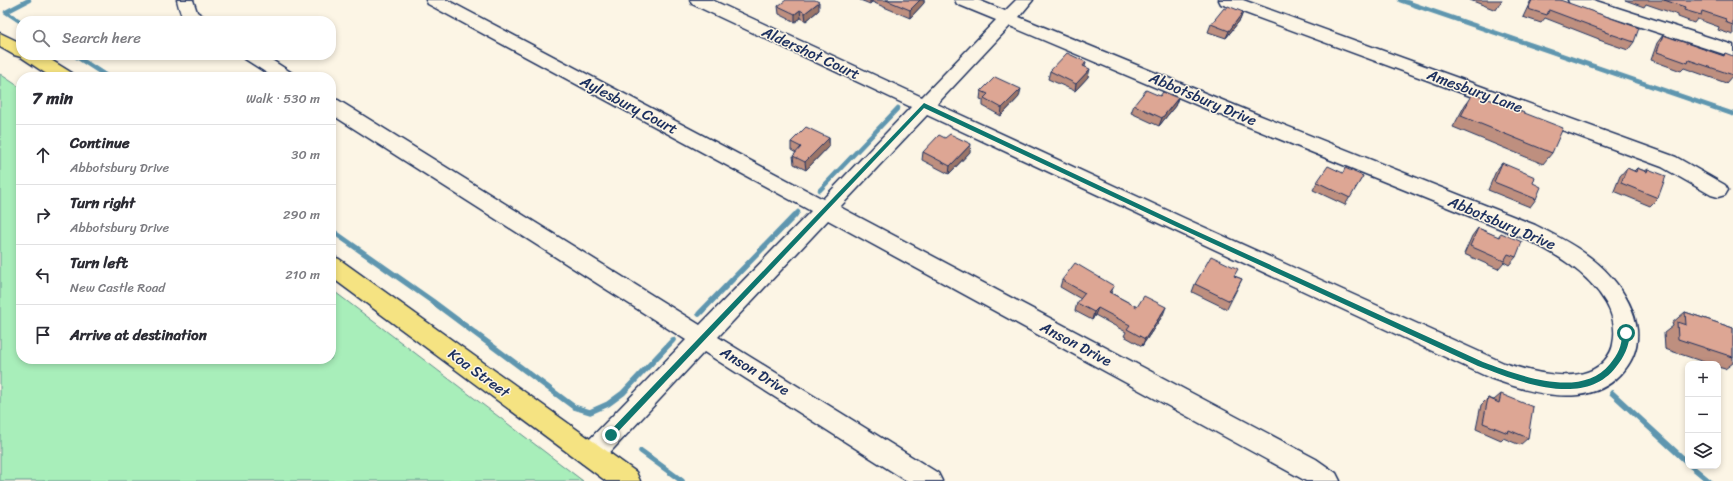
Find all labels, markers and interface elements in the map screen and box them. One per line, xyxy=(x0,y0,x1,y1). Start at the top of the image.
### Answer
search box xyxy=(16,16,336,60)
street label: Aldershot Court xyxy=(757,18,865,87)
text: Search here xyxy=(62,25,141,51)
icon: search xyxy=(30,27,52,49)
street label: Amesbury Lane xyxy=(1423,61,1527,120)
street label: Abbotsbury Drive xyxy=(1144,64,1261,133)
street label: Aylesbury Court xyxy=(575,68,683,142)
text: 7 min xyxy=(32,83,73,113)
text: Walk · 530 m xyxy=(246,87,320,110)
text: Continue xyxy=(70,130,130,156)
text: 30 m xyxy=(291,143,320,166)
icon: ahead xyxy=(32,144,54,166)
text: Abbotsbury Drive xyxy=(70,156,169,179)
street label: Abbotsbury Drive xyxy=(1443,188,1560,257)
text: Turn right xyxy=(70,190,135,216)
text: 290 m xyxy=(283,203,320,226)
icon: right xyxy=(32,204,54,226)
text: Abbotsbury Drive xyxy=(70,216,169,239)
text: Turn left xyxy=(70,250,128,276)
text: 210 m xyxy=(285,263,320,286)
icon: left xyxy=(32,264,54,286)
text: New Castle Road xyxy=(70,276,165,299)
street label: Anson Drive xyxy=(1035,314,1117,374)
text: Arrive at destination xyxy=(70,322,207,348)
icon: arrive xyxy=(32,324,54,346)
route start xyxy=(1617,324,1635,342)
street label: Anson Drive xyxy=(714,339,795,403)
street label: Koa Street xyxy=(443,342,516,405)
map controls xyxy=(1685,361,1721,469)
button: + xyxy=(1685,361,1721,397)
button: − xyxy=(1685,397,1721,433)
route end xyxy=(602,426,620,444)
button: layers xyxy=(1685,433,1721,469)

